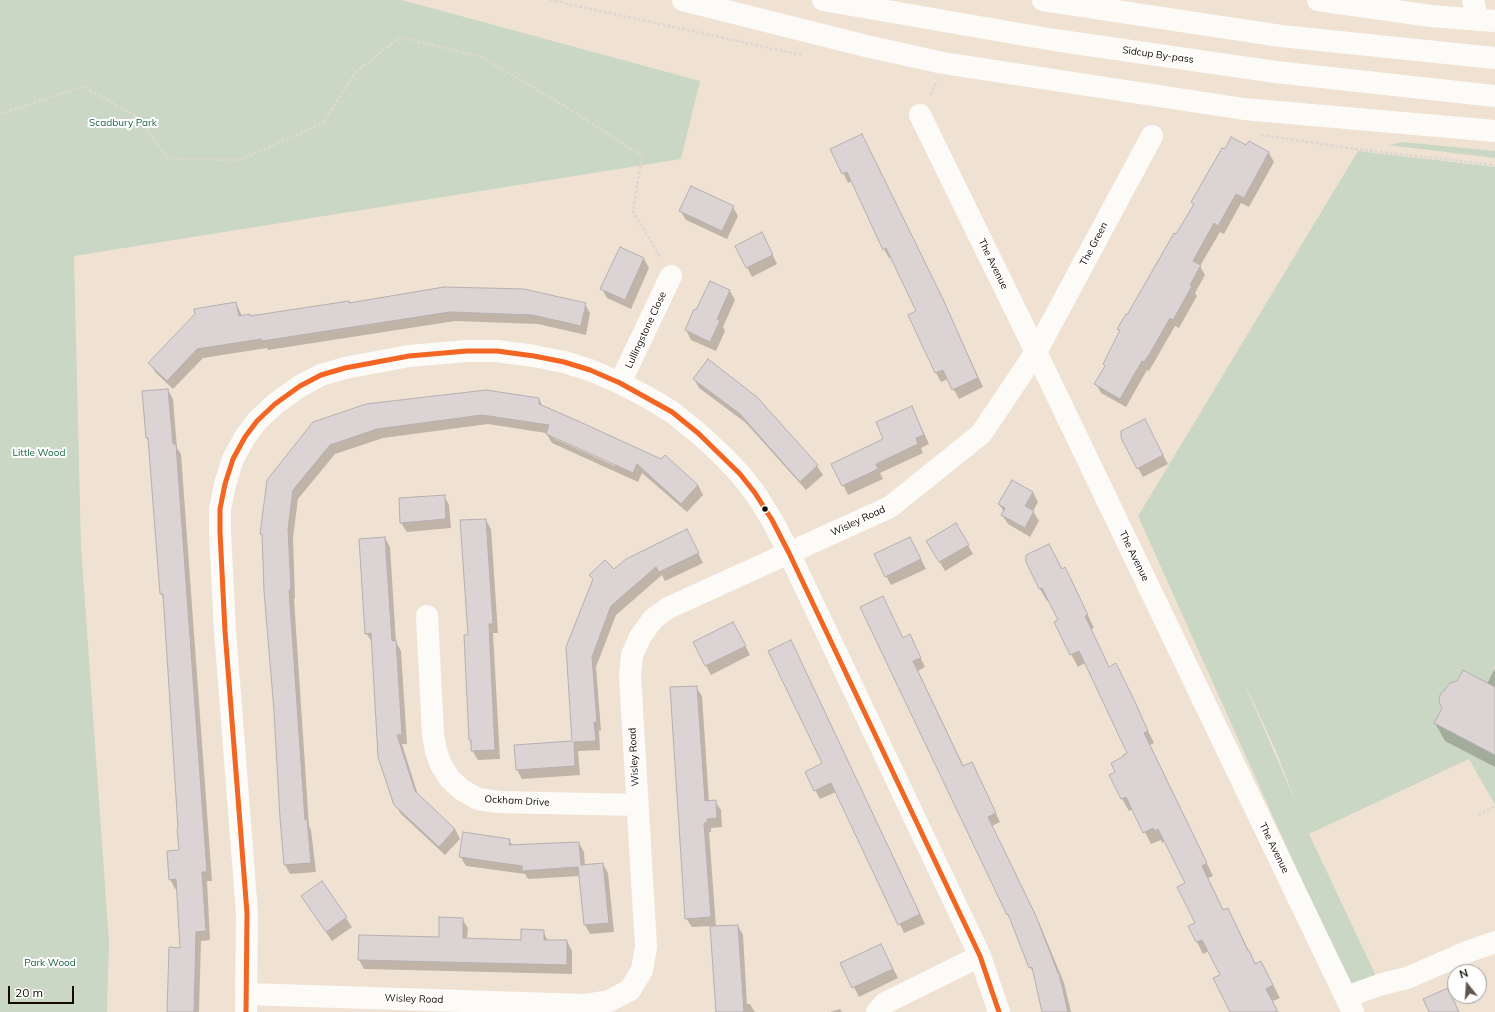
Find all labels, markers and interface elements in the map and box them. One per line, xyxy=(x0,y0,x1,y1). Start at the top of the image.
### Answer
street label: Sidcup By-pass xyxy=(1121,44,1195,66)
park label: Scadbury Park xyxy=(89,117,157,129)
street label: The Green xyxy=(1078,220,1110,268)
street label: The Avenue xyxy=(976,237,1010,291)
street label: Lullingstone Close xyxy=(623,290,669,370)
park label: Little Wood xyxy=(12,447,66,459)
street label: Wisley Road xyxy=(829,503,887,539)
unlabelled marker xyxy=(760,504,770,514)
street label: The Avenue xyxy=(1117,529,1151,583)
street label: Wisley Road xyxy=(626,727,642,787)
street label: Ockham Drive xyxy=(484,793,550,809)
street label: The Avenue xyxy=(1257,821,1291,875)
park label: Park Wood xyxy=(24,957,76,969)
north arrow xyxy=(1447,964,1487,1004)
text: N xyxy=(1458,966,1470,981)
scale bar xyxy=(10,978,76,1004)
text: 20 m xyxy=(15,985,43,1000)
street label: Wisley Road xyxy=(384,992,444,1006)

